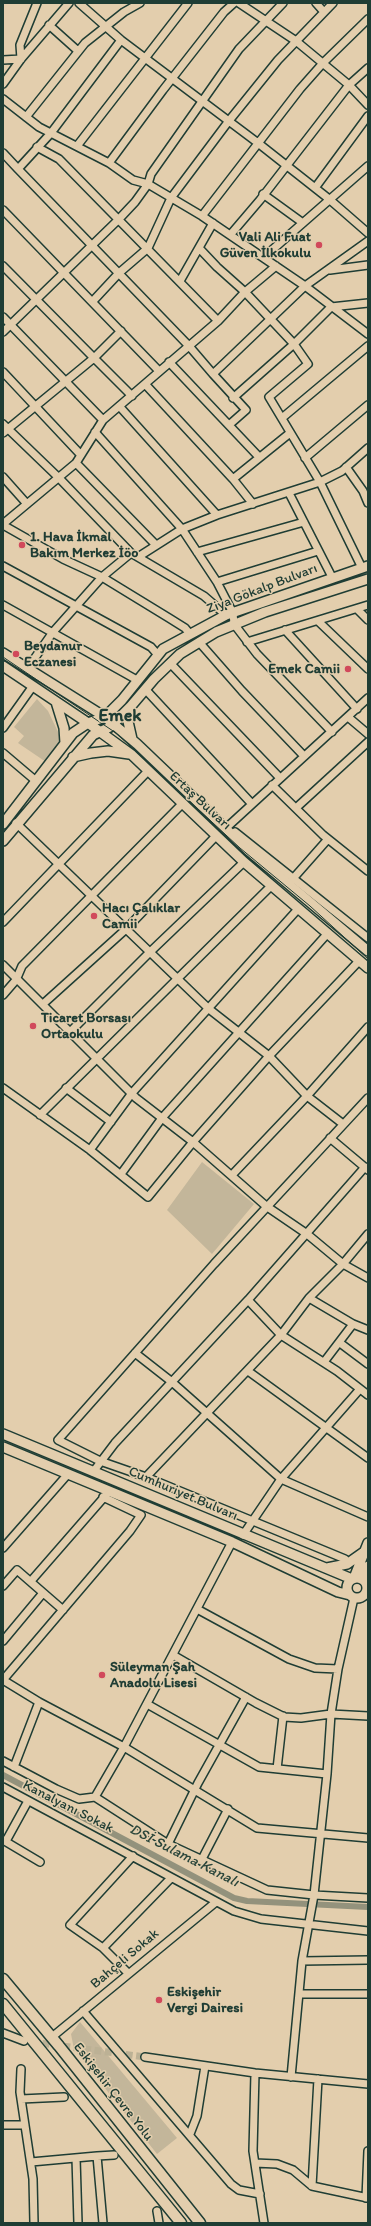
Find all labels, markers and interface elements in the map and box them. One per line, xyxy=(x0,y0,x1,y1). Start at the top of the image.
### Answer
place label: Vali Ali Fuat Güven İlkokulu xyxy=(220,229,311,262)
marker: Vali Ali Fuat Güven İlkokulu xyxy=(314,240,324,250)
place label: 1. Hava İkmal Bakım Merkez İöo xyxy=(30,529,138,562)
marker: 1. Hava İkmal Bakım Merkez İöo xyxy=(17,540,27,550)
street label: Ziya Gökalp Bulvarı xyxy=(204,560,320,618)
place label: Beydanur Eczanesi xyxy=(24,638,82,670)
marker: Beydanur Eczanesi xyxy=(11,649,21,659)
place label: Emek Camii xyxy=(268,661,340,677)
marker: Emek Camii xyxy=(343,664,353,674)
district label: Emek xyxy=(99,705,141,727)
street label: Ertaş Bulvarı xyxy=(166,768,234,834)
place label: Hacı Çalıklar Camii xyxy=(102,900,180,932)
marker: Hacı Çalıklar Camii xyxy=(89,911,99,921)
place label: Ticaret Borsası Ortaokulu xyxy=(41,1010,131,1042)
marker: Ticaret Borsası Ortaokulu xyxy=(28,1021,38,1031)
street label: Cumhuriyet Bulvarı xyxy=(126,1463,240,1525)
place label: Süleyman Şah Anadolu Lisesi xyxy=(110,1659,197,1692)
marker: Süleyman Şah Anadolu Lisesi xyxy=(97,1670,107,1680)
street label: Kanalyanı Sokak xyxy=(20,1777,116,1837)
water label: DSİ Sulama Kanalı xyxy=(126,1821,242,1891)
street label: Bahçeli Sokak xyxy=(87,1926,163,1992)
place label: Eskişehir Vergi Dairesi xyxy=(167,1984,243,2016)
marker: Eskişehir Vergi Dairesi xyxy=(154,1995,164,2005)
street label: Eskişehir Çevre Yolu xyxy=(69,2039,157,2145)

